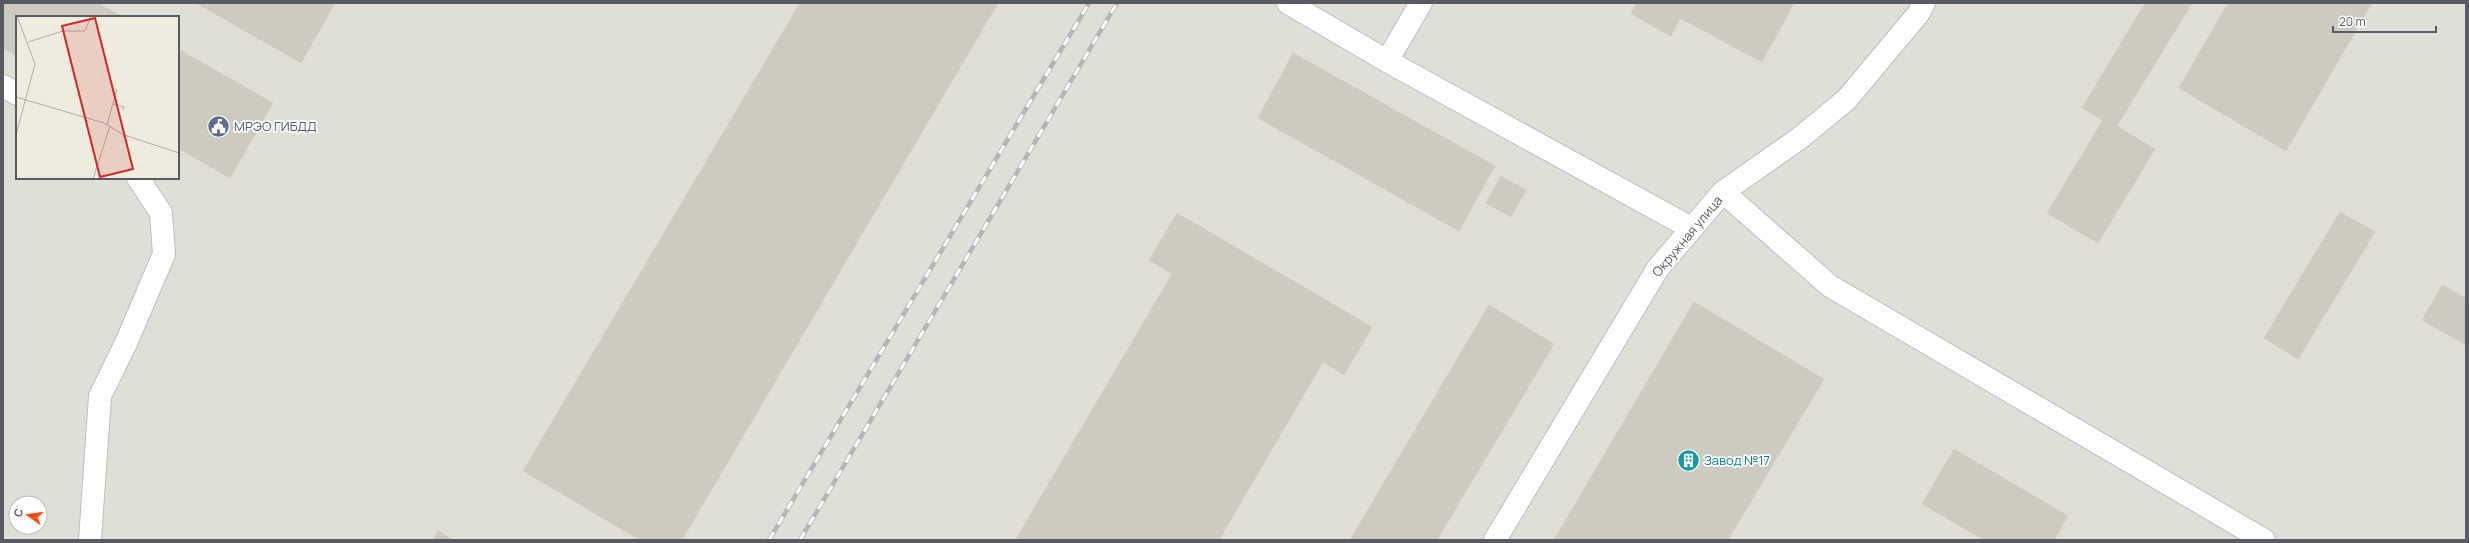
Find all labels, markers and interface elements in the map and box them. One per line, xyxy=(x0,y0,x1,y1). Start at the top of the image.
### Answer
scale bar xyxy=(2333,8,2436,34)
text: 20 m xyxy=(2339,13,2366,30)
inset map xyxy=(16,16,179,179)
public building icon: МРЭО ГИБДД xyxy=(206,113,232,139)
place label: МРЭО ГИБДД xyxy=(234,117,317,135)
street label: Окружная улица xyxy=(1648,192,1726,280)
building icon: Завод №17 xyxy=(1676,447,1702,473)
place label: Завод №17 xyxy=(1704,451,1770,469)
north arrow xyxy=(8,495,48,535)
text: С xyxy=(10,507,26,518)

